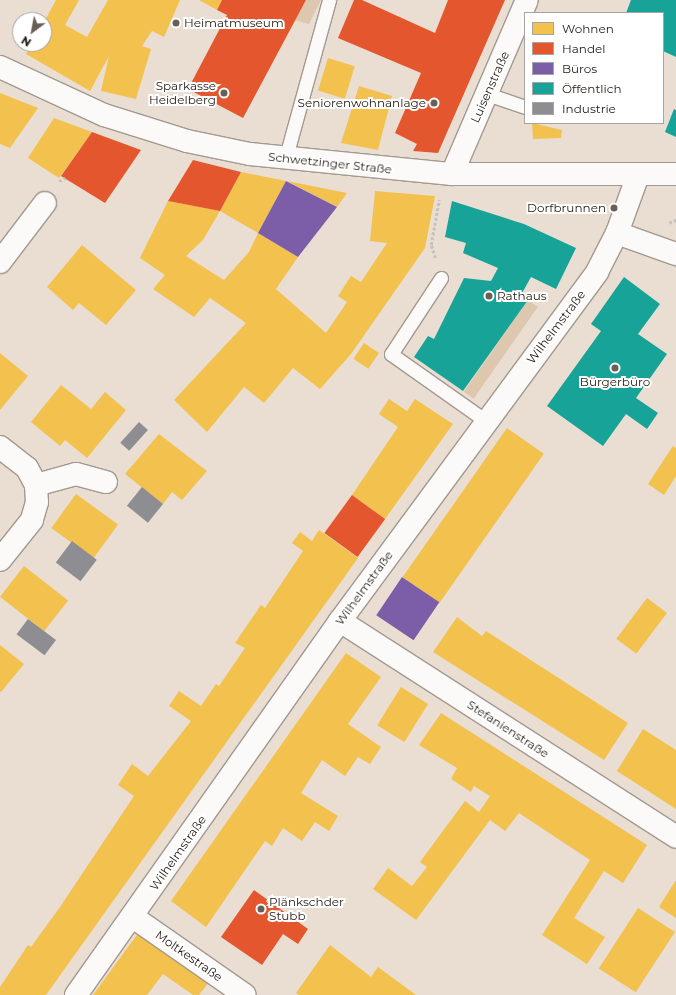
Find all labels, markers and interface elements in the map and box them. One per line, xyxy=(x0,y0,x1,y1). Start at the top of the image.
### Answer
north arrow xyxy=(12,12,52,52)
legend xyxy=(524,12,664,124)
place label: Heimatmuseum xyxy=(184,16,284,30)
marker: Heimatmuseum xyxy=(171,18,181,28)
text: Wohnen xyxy=(562,21,614,36)
text: N xyxy=(19,33,34,50)
text: Handel xyxy=(562,41,606,56)
street label: Luisenstraße xyxy=(468,49,512,125)
text: Büros xyxy=(562,61,597,76)
place label: Sparkasse Heidelberg xyxy=(149,79,216,107)
text: Öffentlich xyxy=(562,81,622,96)
marker: Sparkasse Heidelberg xyxy=(219,88,229,98)
place label: Seniorenwohnanlage xyxy=(298,96,426,110)
marker: Seniorenwohnanlage xyxy=(429,98,439,108)
text: Industrie xyxy=(562,101,616,116)
street label: Schwetzinger Straße xyxy=(267,149,393,177)
place label: Dorfbrunnen xyxy=(527,201,606,215)
marker: Dorfbrunnen xyxy=(609,203,619,213)
street label: Wilhelmstraße xyxy=(524,287,588,367)
place label: Rathaus xyxy=(497,289,547,303)
marker: Rathaus xyxy=(484,291,494,301)
marker: Bürgerbüro xyxy=(610,363,620,373)
place label: Bürgerbüro xyxy=(580,375,650,389)
street label: Wilhelmstraße xyxy=(332,548,396,628)
street label: Stefanienstraße xyxy=(464,697,552,761)
street label: Wilhelmstraße xyxy=(147,813,209,893)
place label: Plänkschder Stubb xyxy=(269,895,344,923)
marker: Plänkschder Stubb xyxy=(256,904,266,914)
street label: Moltkestraße xyxy=(153,928,225,984)

